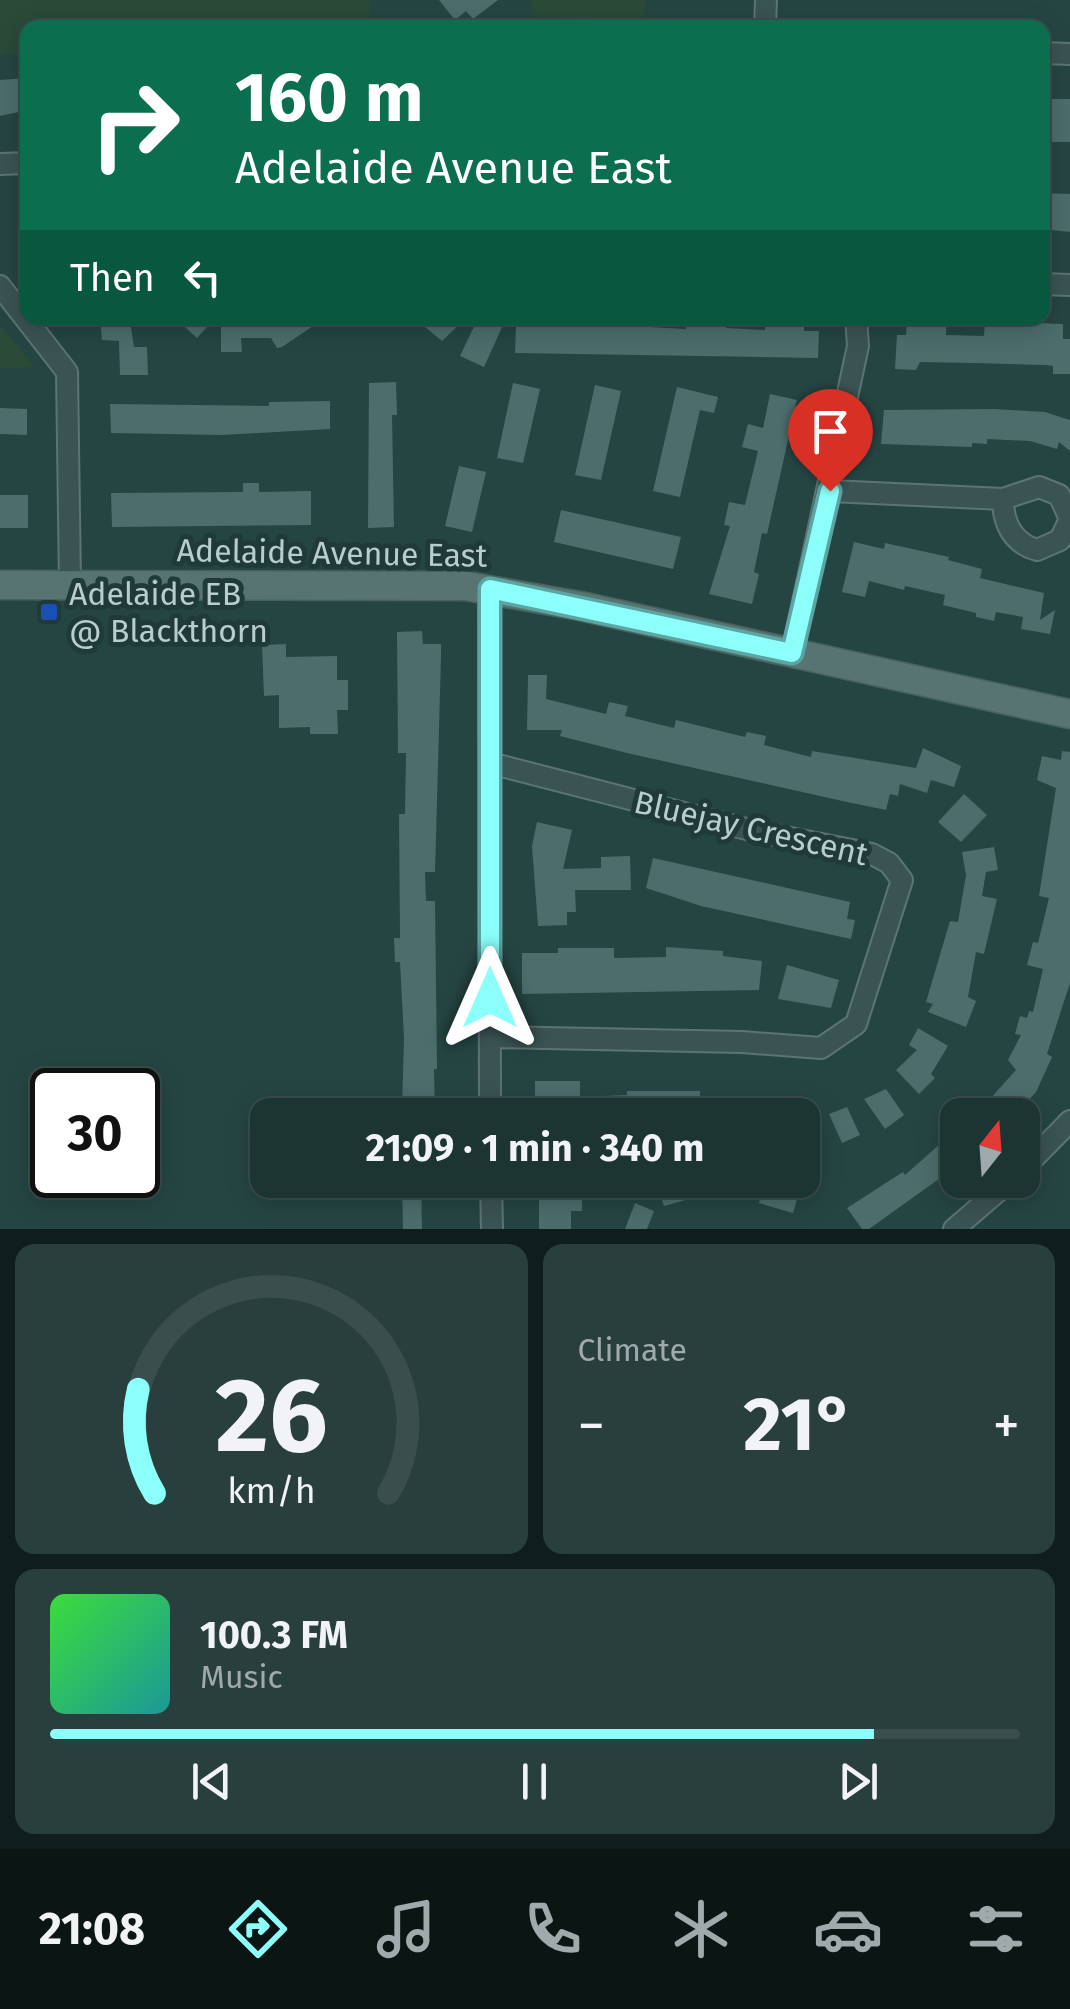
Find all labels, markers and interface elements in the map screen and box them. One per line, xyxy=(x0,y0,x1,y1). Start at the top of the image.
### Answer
text: 160 m xyxy=(235,56,424,140)
icon: right xyxy=(70,60,200,190)
text: Adelaide Avenue East xyxy=(235,141,672,195)
icon: left xyxy=(175,250,230,305)
text: Then xyxy=(70,255,155,301)
pin xyxy=(788,389,873,492)
icon: arrive xyxy=(803,404,858,459)
street label: Adelaide Avenue East xyxy=(176,531,488,575)
place label: Adelaide EB @ Blackthorn xyxy=(69,575,268,650)
marker: Adelaide EB @ Blackthorn xyxy=(38,601,60,623)
street label: Bluejay Crescent xyxy=(630,783,872,873)
position arrow xyxy=(438,946,542,1050)
speed limit sign: 30 xyxy=(30,1068,160,1198)
north arrow xyxy=(940,1098,1040,1198)
map controls xyxy=(940,1098,1040,1198)
text: 21:09 · 1 min · 340 m xyxy=(366,1125,704,1171)
text: Climate xyxy=(578,1331,687,1369)
text: 26 xyxy=(215,1354,327,1479)
text: 21° xyxy=(743,1380,854,1470)
text: − xyxy=(578,1393,605,1459)
text: + xyxy=(993,1393,1020,1459)
text: km/h xyxy=(227,1470,315,1512)
text: 100.3 FM xyxy=(200,1612,348,1658)
text: Music xyxy=(200,1658,283,1696)
icon: previous xyxy=(184,1754,239,1809)
icon: pause xyxy=(507,1754,562,1809)
icon: next xyxy=(831,1754,886,1809)
icon: directions xyxy=(223,1894,293,1964)
icon: music xyxy=(371,1894,441,1964)
icon: phone xyxy=(518,1894,588,1964)
icon: climate xyxy=(666,1894,736,1964)
icon: car xyxy=(813,1894,883,1964)
icon: filters xyxy=(961,1894,1031,1964)
text: 21:08 xyxy=(39,1902,145,1956)

